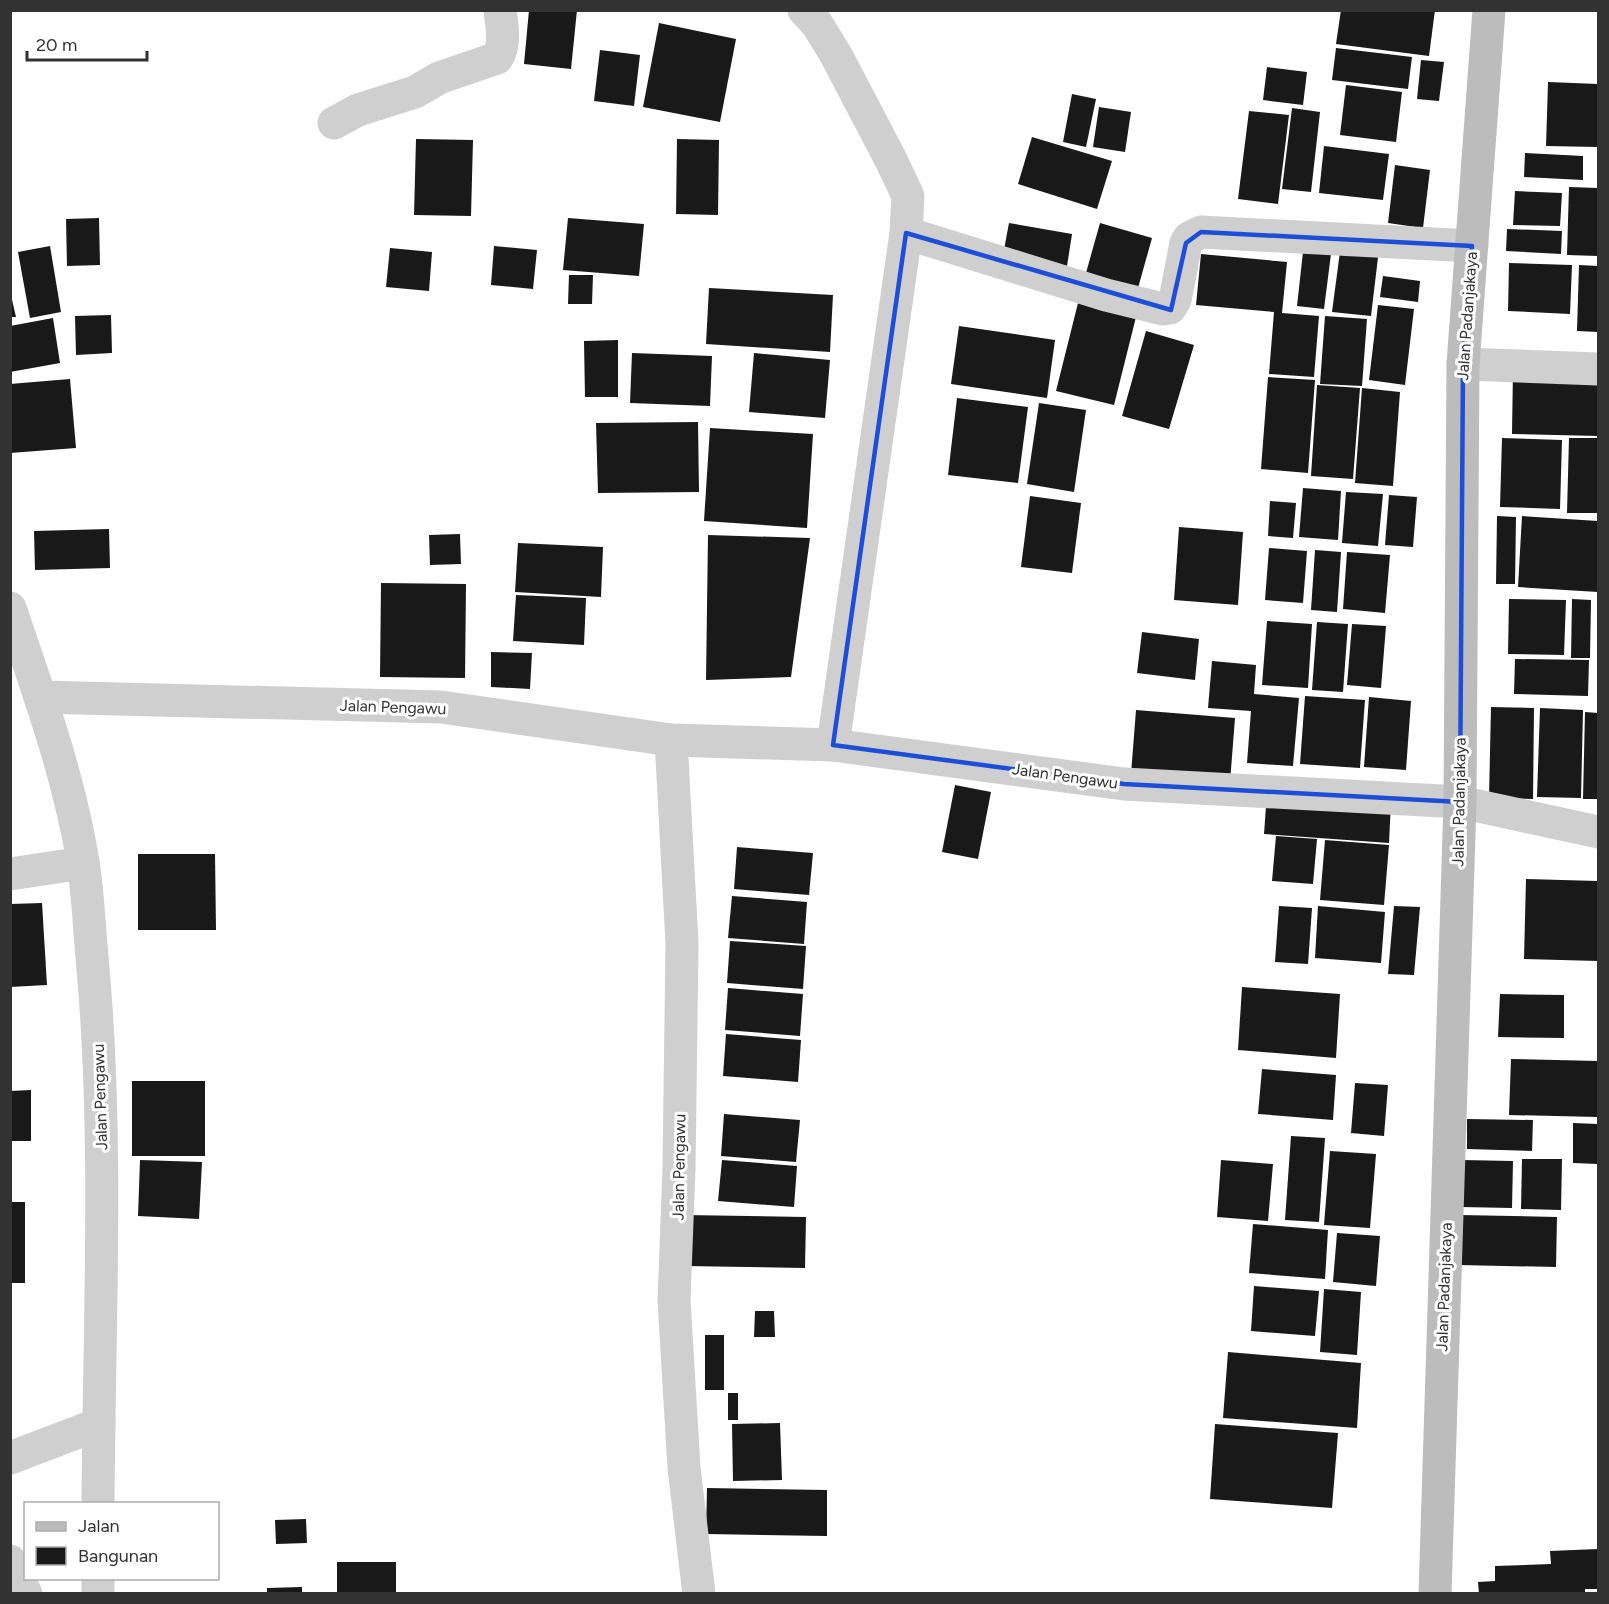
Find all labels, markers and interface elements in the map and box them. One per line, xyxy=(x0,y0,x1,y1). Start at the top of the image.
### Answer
scale bar xyxy=(27,24,147,62)
text: 20 m xyxy=(36,34,77,56)
street label: Jalan Padanjakaya xyxy=(1453,251,1481,381)
street label: Jalan Pengawu xyxy=(339,696,447,718)
street label: Jalan Padanjakaya xyxy=(1448,737,1470,867)
street label: Jalan Pengawu xyxy=(1011,759,1119,793)
street label: Jalan Pengawu xyxy=(89,1043,111,1151)
street label: Jalan Pengawu xyxy=(669,1114,689,1220)
street label: Jalan Padanjakaya xyxy=(1432,1222,1456,1352)
legend xyxy=(24,1502,219,1580)
text: Jalan xyxy=(78,1515,120,1537)
text: Bangunan xyxy=(78,1545,158,1567)

